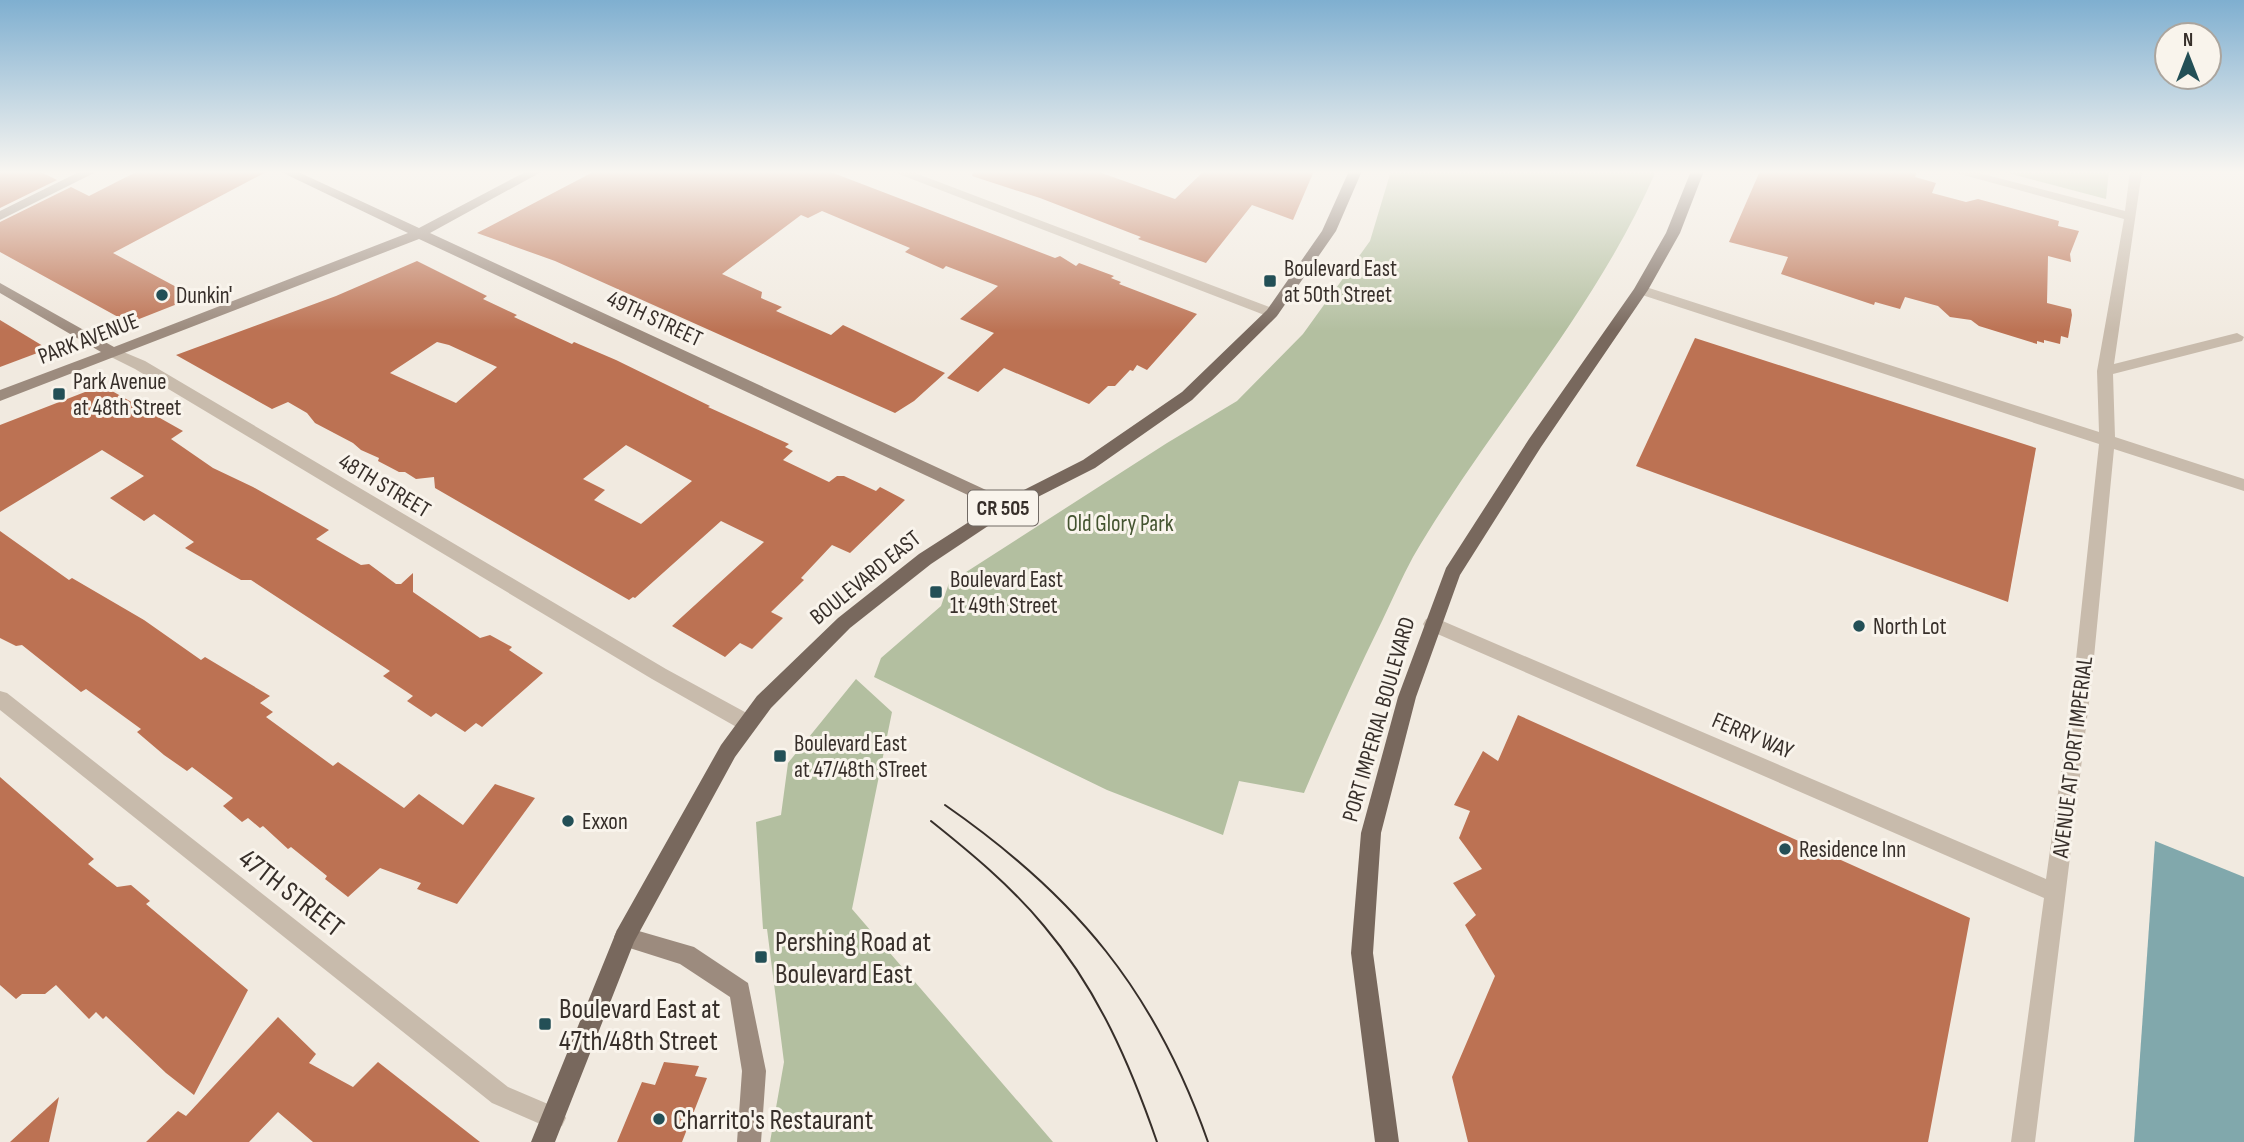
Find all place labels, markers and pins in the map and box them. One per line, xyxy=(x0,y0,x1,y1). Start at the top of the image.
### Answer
place label: Boulevard East at 50th Street xyxy=(1284,255,1397,309)
marker: Boulevard East at 50th Street xyxy=(1262,273,1278,289)
place label: Dunkin' xyxy=(176,282,232,310)
marker: Dunkin' xyxy=(154,287,170,303)
place label: Park Avenue at 48th Street xyxy=(73,368,181,422)
marker: Park Avenue at 48th Street xyxy=(51,386,67,402)
place label: Boulevard East 1t 49th Street xyxy=(950,566,1063,620)
marker: Boulevard East 1t 49th Street xyxy=(928,584,944,600)
place label: North Lot xyxy=(1873,613,1947,641)
marker: North Lot xyxy=(1851,618,1867,634)
place label: Boulevard East at 47/48th STreet xyxy=(794,730,927,784)
marker: Boulevard East at 47/48th STreet xyxy=(772,748,788,764)
place label: Exxon xyxy=(582,808,628,836)
marker: Exxon xyxy=(560,813,576,829)
place label: Residence Inn xyxy=(1799,836,1906,864)
marker: Residence Inn xyxy=(1777,841,1793,857)
place label: Pershing Road at Boulevard East xyxy=(775,926,931,991)
marker: Pershing Road at Boulevard East xyxy=(753,949,769,965)
place label: Boulevard East at 47th/48th Street xyxy=(559,993,720,1058)
marker: Boulevard East at 47th/48th Street xyxy=(537,1016,553,1032)
place label: Charrito's Restaurant xyxy=(673,1104,873,1137)
marker: Charrito's Restaurant xyxy=(651,1111,667,1127)

